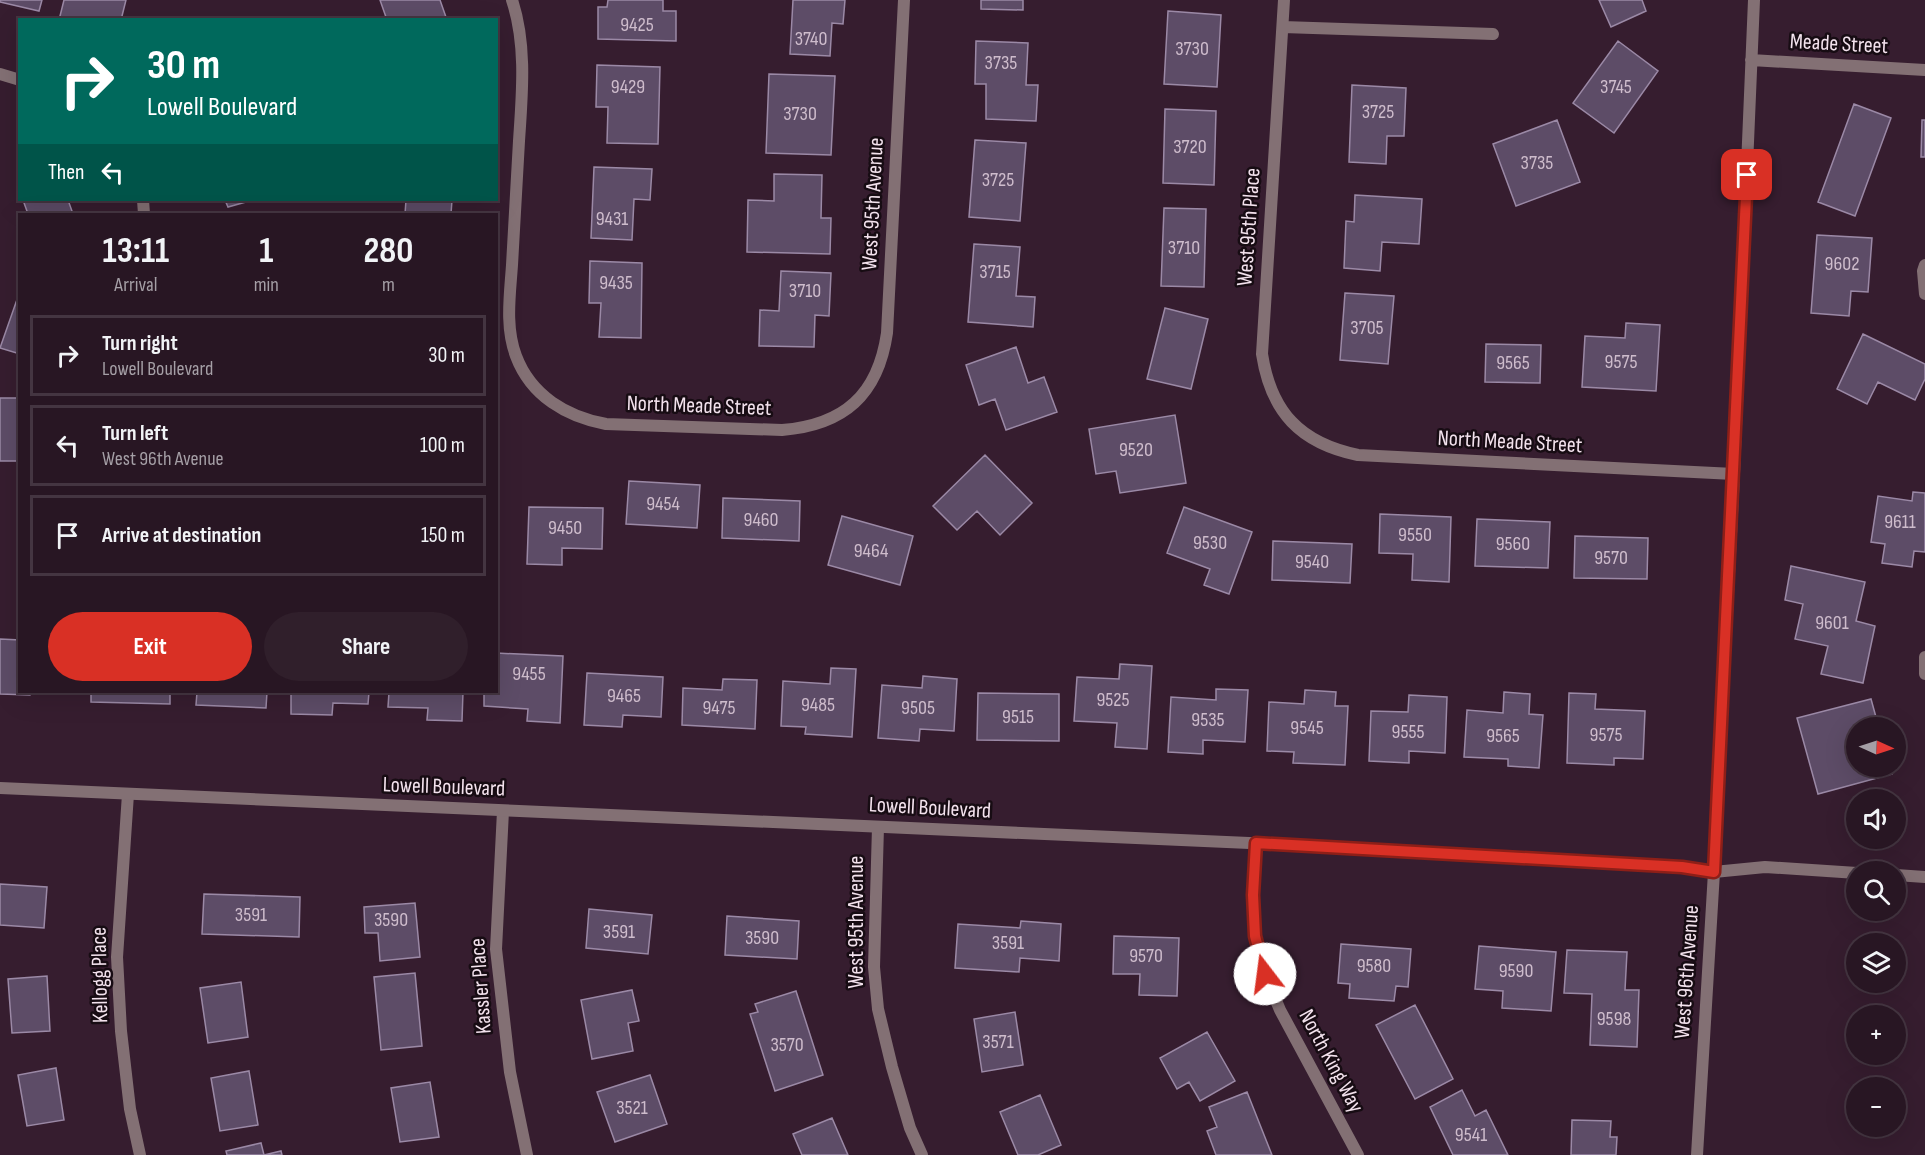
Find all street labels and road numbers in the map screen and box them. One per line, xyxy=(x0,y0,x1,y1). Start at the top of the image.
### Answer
street label: Meade Street xyxy=(1789,28,1889,60)
street label: West 95th Avenue xyxy=(856,137,890,271)
street label: West 95th Place xyxy=(1231,167,1267,287)
street label: North Meade Street xyxy=(626,390,772,422)
street label: North Meade Street xyxy=(1437,425,1583,459)
street label: Lowell Boulevard xyxy=(382,771,506,803)
street label: Lowell Boulevard xyxy=(868,791,992,825)
street label: West 95th Avenue xyxy=(843,856,870,988)
street label: West 96th Avenue xyxy=(1669,904,1705,1040)
street label: Kellogg Place xyxy=(86,927,114,1023)
street label: Kassler Place xyxy=(464,937,498,1035)
street label: North King Way xyxy=(1293,1005,1370,1118)

